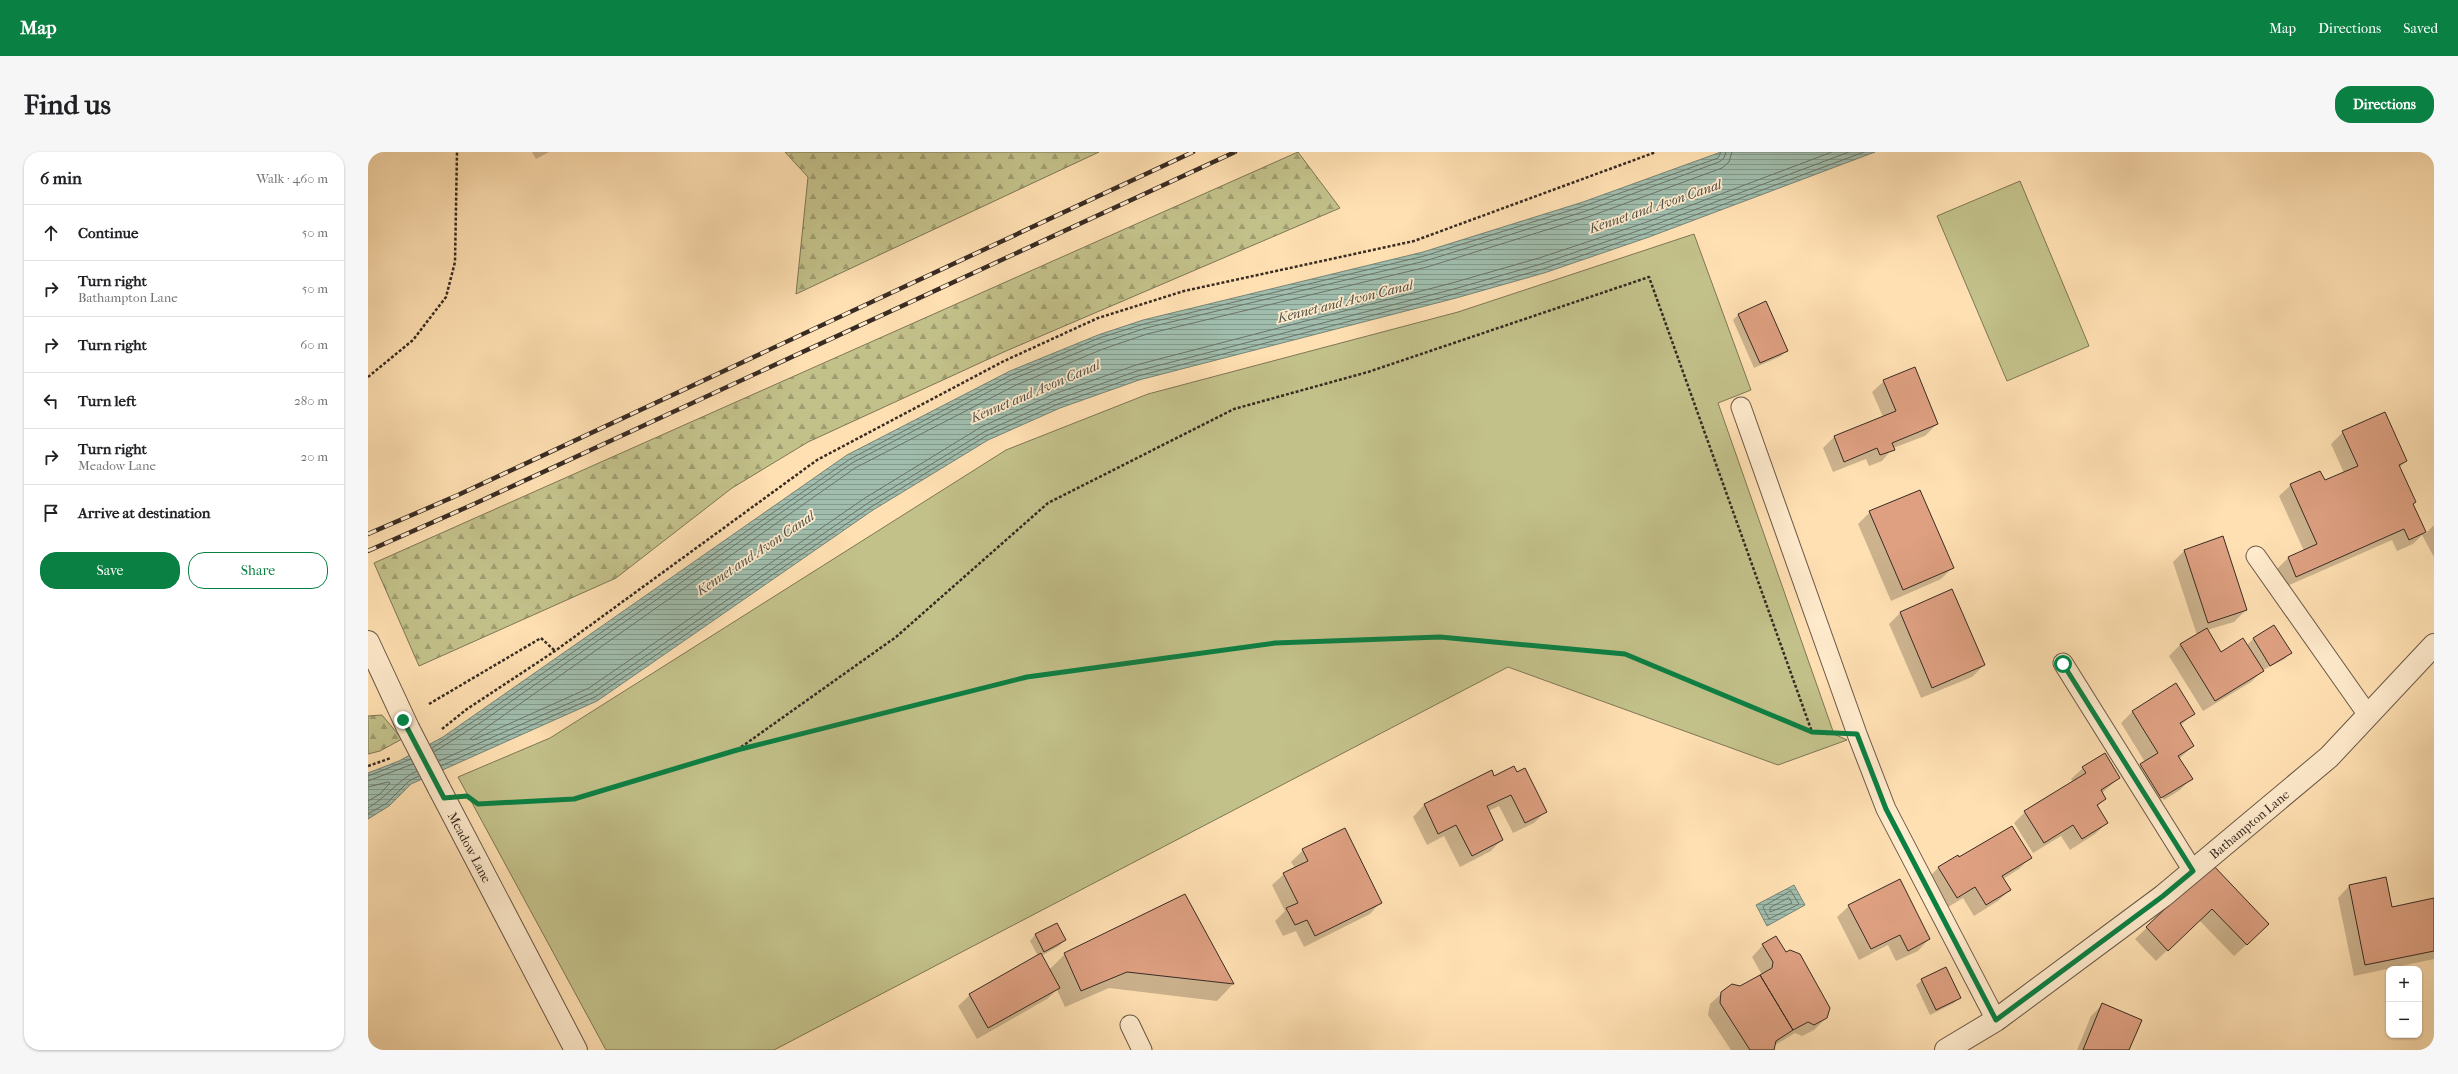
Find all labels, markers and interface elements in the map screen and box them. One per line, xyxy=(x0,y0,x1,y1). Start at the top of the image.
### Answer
text: Map xyxy=(20,17,56,39)
text: Map xyxy=(2269,20,2296,37)
text: Directions xyxy=(2318,20,2381,37)
text: Saved xyxy=(2403,20,2438,37)
button: Directions xyxy=(2335,86,2434,123)
text: Find us xyxy=(24,88,111,121)
text: 6 min xyxy=(40,168,82,188)
text: Walk · 460 m xyxy=(256,171,328,186)
water label: Kennet and Avon Canal xyxy=(1586,175,1725,237)
icon: ahead xyxy=(40,222,62,244)
text: Continue xyxy=(78,224,138,242)
text: 50 m xyxy=(302,225,328,240)
text: Turn right xyxy=(78,272,147,290)
water label: Kennet and Avon Canal xyxy=(1275,276,1416,327)
icon: right xyxy=(40,278,62,300)
text: 50 m xyxy=(302,281,328,296)
text: Bathampton Lane xyxy=(78,290,178,305)
icon: right xyxy=(40,334,62,356)
text: Turn right xyxy=(78,336,147,354)
text: 60 m xyxy=(300,337,328,352)
water label: Kennet and Avon Canal xyxy=(967,356,1104,427)
icon: left xyxy=(40,390,62,412)
text: Turn left xyxy=(78,392,136,410)
text: 280 m xyxy=(294,393,328,408)
text: Turn right xyxy=(78,440,147,458)
icon: right xyxy=(40,446,62,468)
text: 20 m xyxy=(301,449,328,464)
text: Meadow Lane xyxy=(78,458,156,473)
icon: arrive xyxy=(40,502,62,524)
text: Arrive at destination xyxy=(78,504,210,522)
water label: Kennet and Avon Canal xyxy=(692,507,819,600)
button: Save xyxy=(40,552,180,589)
button: Share xyxy=(188,552,328,589)
route start xyxy=(2054,655,2072,673)
route end xyxy=(394,711,412,729)
street label: Bathampton Lane xyxy=(2206,786,2293,862)
street label: Meadow Lane xyxy=(445,809,495,886)
map controls xyxy=(2386,966,2422,1038)
button: + xyxy=(2386,966,2422,1002)
button: − xyxy=(2386,1002,2422,1038)

